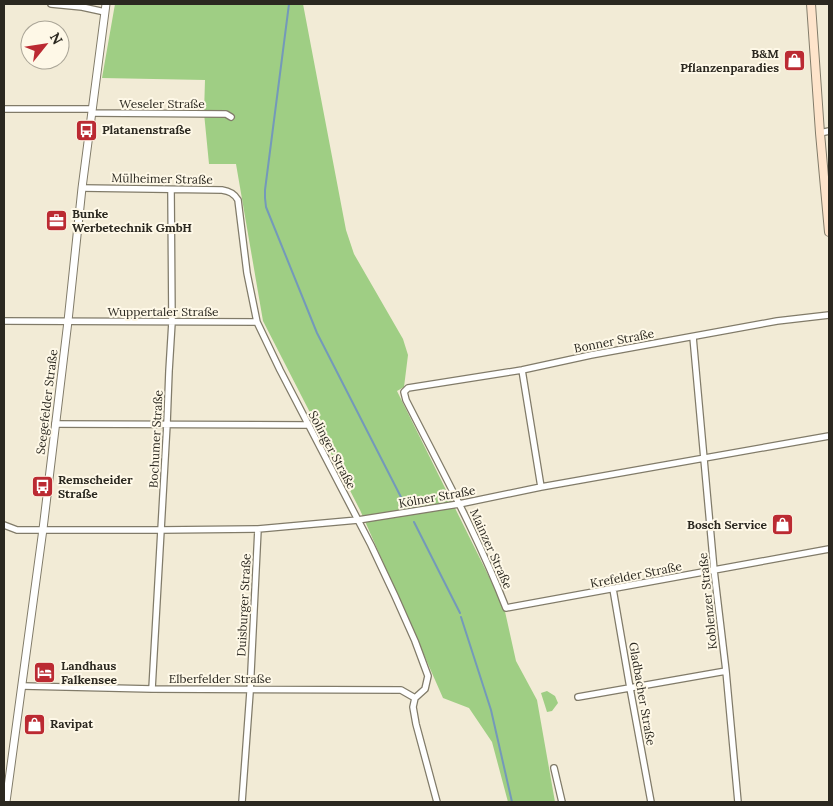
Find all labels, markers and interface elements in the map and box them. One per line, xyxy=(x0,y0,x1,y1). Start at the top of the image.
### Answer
north arrow xyxy=(20,20,70,70)
text: N xyxy=(46,29,67,48)
place label: B&M Pflanzenparadies xyxy=(680,46,779,75)
shop icon: B&M Pflanzenparadies xyxy=(783,49,807,73)
street label: Weseler Straße xyxy=(119,96,205,111)
bus stop icon: Platanenstraße xyxy=(74,118,98,142)
place label: Platanenstraße xyxy=(102,122,192,137)
street label: Mülheimer Straße xyxy=(111,170,213,187)
place label: Bunke Werbetechnik GmbH xyxy=(72,206,192,235)
office icon: Bunke Werbetechnik GmbH xyxy=(44,209,68,233)
street label: Wuppertaler Straße xyxy=(107,304,219,319)
street label: Bonner Straße xyxy=(573,325,656,356)
street label: Seegefelder Straße xyxy=(33,348,60,455)
street label: Bochumer Straße xyxy=(145,389,166,488)
street label: Solinger Straße xyxy=(306,408,360,492)
place label: Remscheider Straße xyxy=(58,472,133,501)
bus stop icon: Remscheider Straße xyxy=(30,475,54,499)
street label: Kölner Straße xyxy=(397,482,477,511)
street label: Mainzer Straße xyxy=(467,506,516,592)
shop icon: Bosch Service xyxy=(771,513,795,537)
place label: Bosch Service xyxy=(687,517,768,532)
street label: Koblenzer Straße xyxy=(695,551,720,650)
street label: Duisburger Straße xyxy=(233,553,254,657)
street label: Krefelder Straße xyxy=(589,558,683,591)
street label: Gladbacher Straße xyxy=(626,641,659,747)
place label: Landhaus Falkensee xyxy=(61,658,118,687)
hotel icon: Landhaus Falkensee xyxy=(33,661,57,685)
street label: Elberfelder Straße xyxy=(169,671,272,686)
shop icon: Ravipat xyxy=(22,712,46,736)
place label: Ravipat xyxy=(50,716,94,731)

